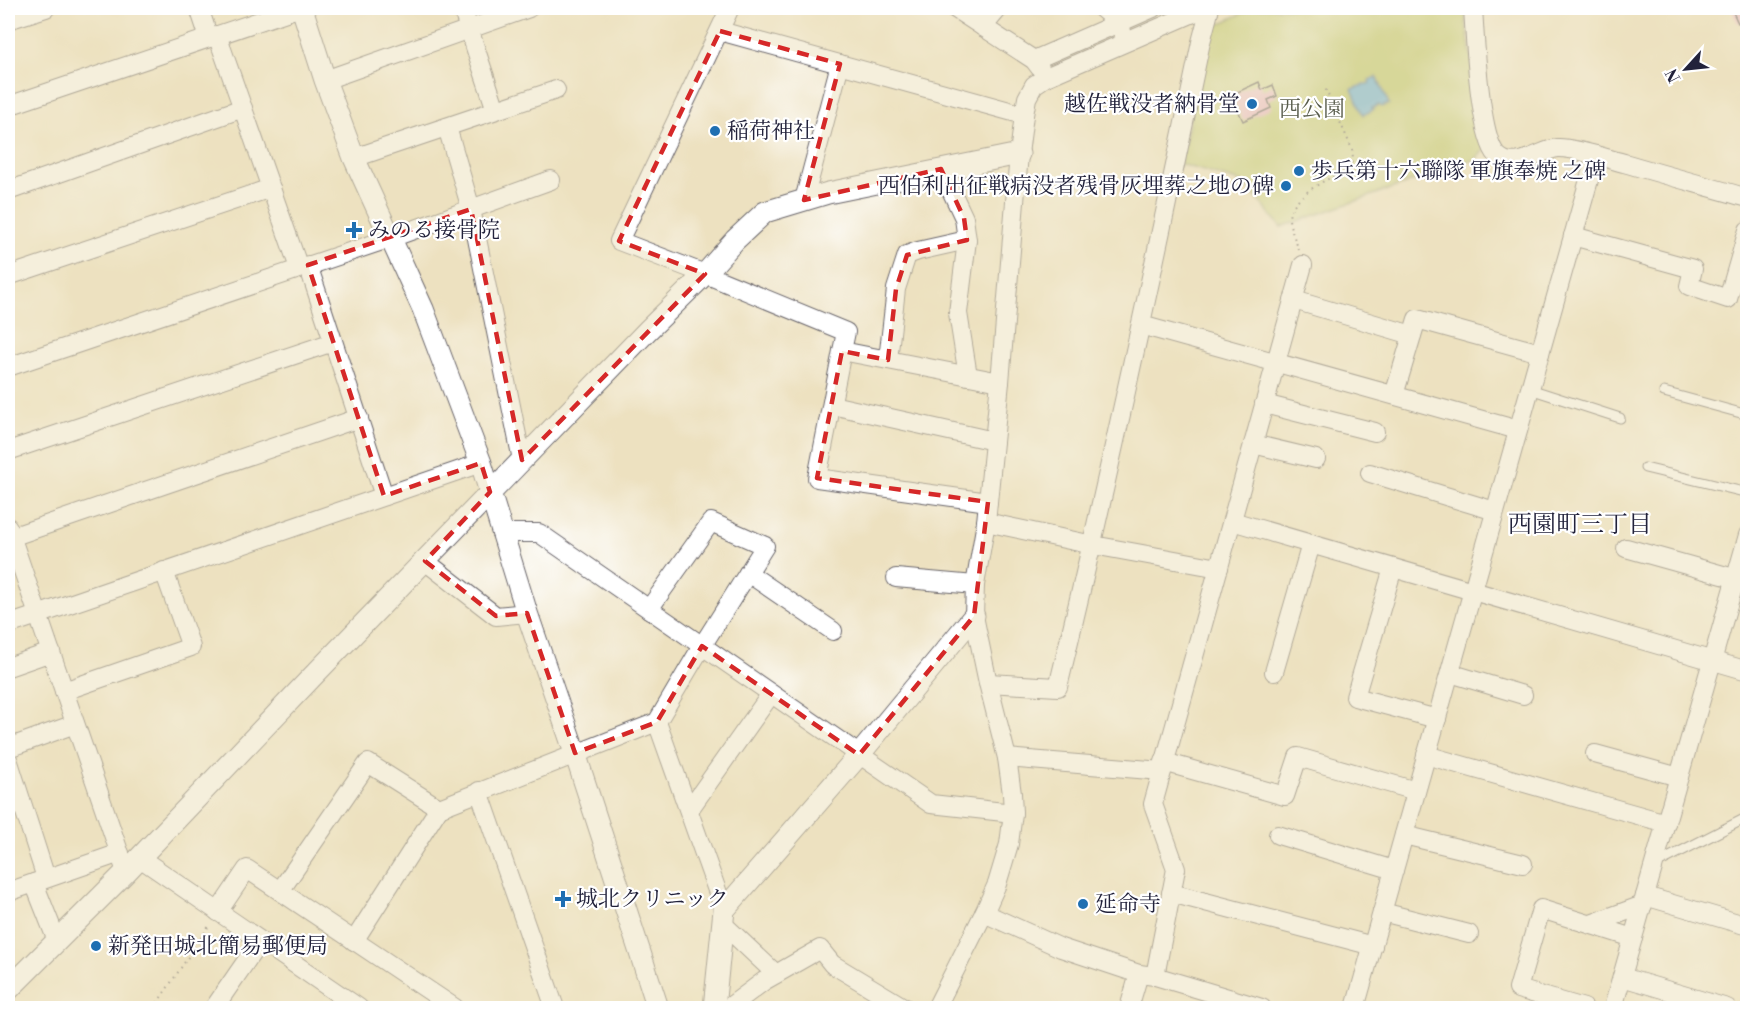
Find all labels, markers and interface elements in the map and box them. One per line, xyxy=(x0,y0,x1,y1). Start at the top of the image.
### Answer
north arrow xyxy=(1656,39,1716,99)
text: N xyxy=(1662,65,1685,86)
place label: 越佐戦没者納骨堂 xyxy=(1064,91,1240,118)
park label: 西公園 xyxy=(1279,96,1345,123)
marker: 越佐戦没者納骨堂 xyxy=(1245,97,1259,111)
place label: 稲荷神社 xyxy=(727,118,815,145)
marker: 稲荷神社 xyxy=(708,124,722,138)
place label: 歩兵第十六聯隊 軍旗奉焼 之碑 xyxy=(1311,158,1606,185)
marker: 歩兵第十六聯隊 軍旗奉焼 之碑 xyxy=(1292,164,1306,178)
place label: 西伯利出征戦病没者残骨灰埋葬之地の碑 xyxy=(878,173,1274,200)
marker: 西伯利出征戦病没者残骨灰埋葬之地の碑 xyxy=(1279,179,1293,193)
place label: みのる接骨院 xyxy=(368,217,500,244)
marker: みのる接骨院 xyxy=(345,221,363,239)
district label: 西園町三丁目 xyxy=(1508,510,1652,540)
place label: 城北クリニック xyxy=(576,886,729,913)
marker: 城北クリニック xyxy=(554,890,572,908)
place label: 延命寺 xyxy=(1095,891,1161,918)
marker: 延命寺 xyxy=(1076,897,1090,911)
place label: 新発田城北簡易郵便局 xyxy=(108,933,328,960)
marker: 新発田城北簡易郵便局 xyxy=(89,939,103,953)

